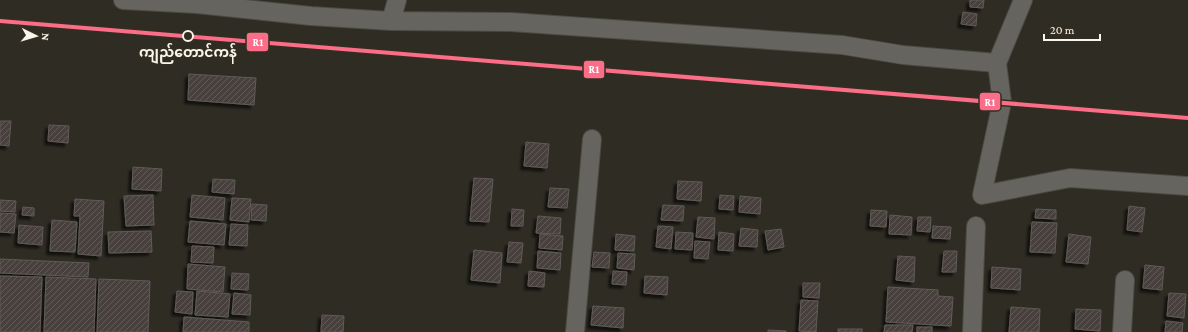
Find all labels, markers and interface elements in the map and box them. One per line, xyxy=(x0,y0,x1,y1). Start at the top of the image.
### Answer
north arrow xyxy=(16,16,56,56)
scale bar xyxy=(1044,16,1100,42)
text: 20 m xyxy=(1050,23,1075,37)
marker: ကျည်တောင်ကန် xyxy=(182,30,194,42)
line badge: R1 xyxy=(246,32,269,52)
text: N xyxy=(40,33,52,42)
text: R1 xyxy=(253,36,263,48)
place label: ကျည်တောင်ကန် xyxy=(139,42,237,64)
line badge: R1 xyxy=(583,60,605,79)
text: R1 xyxy=(589,63,599,75)
line badge: R1 xyxy=(979,92,1001,111)
text: R1 xyxy=(985,96,995,108)

